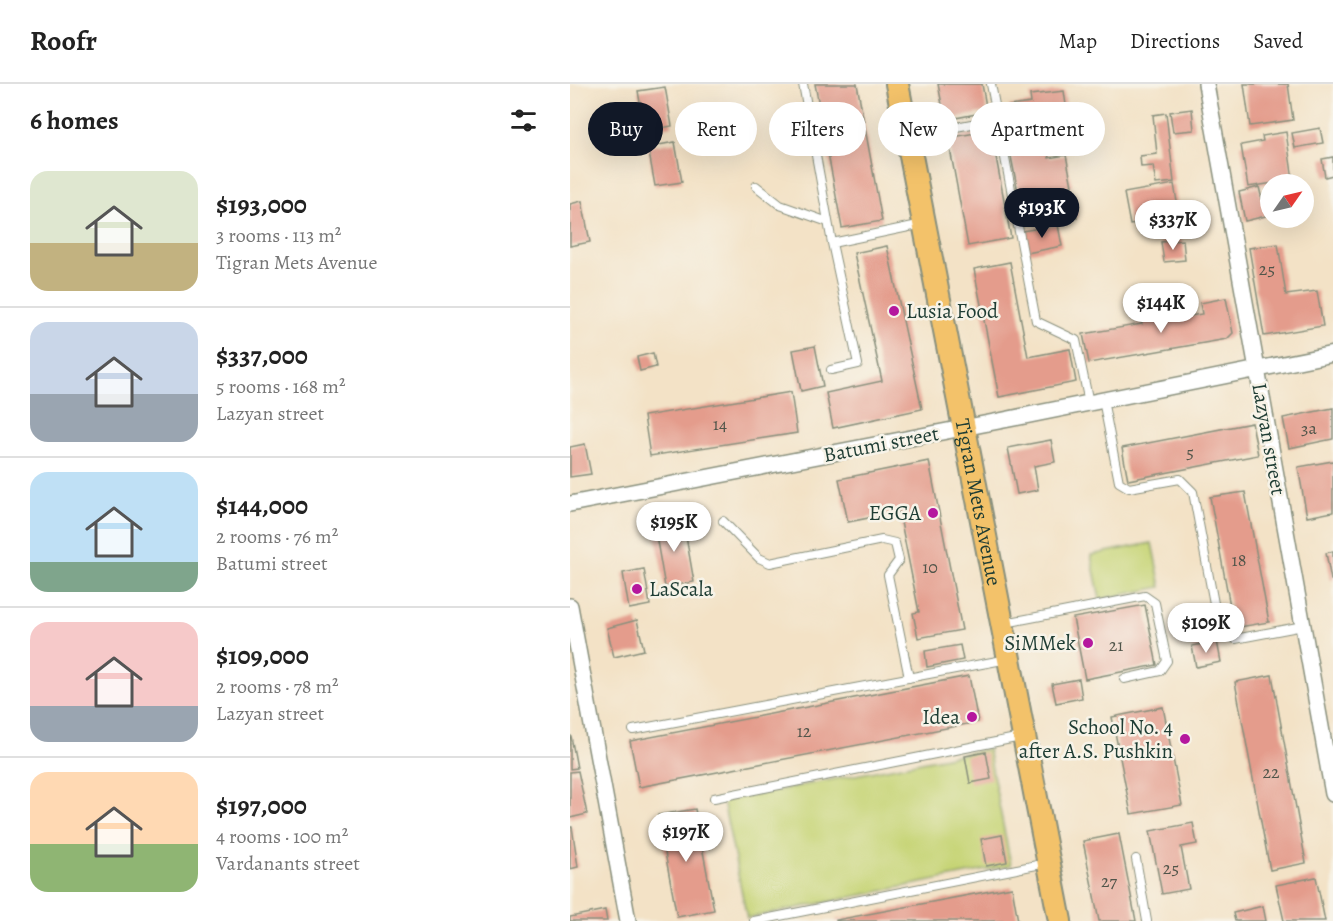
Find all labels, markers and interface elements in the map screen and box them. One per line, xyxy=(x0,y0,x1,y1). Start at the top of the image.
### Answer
text: Roofr xyxy=(30,22,97,60)
text: Map xyxy=(1059,27,1097,55)
text: Directions xyxy=(1130,27,1220,55)
text: Saved xyxy=(1253,27,1303,55)
chip: Buy xyxy=(588,102,663,156)
chip: Rent xyxy=(675,102,757,156)
chip: Filters xyxy=(769,102,866,156)
chip: New xyxy=(878,102,958,156)
chip: Apartment xyxy=(970,102,1105,156)
text: 6 homes xyxy=(30,103,119,138)
icon: filters xyxy=(507,104,540,137)
north arrow xyxy=(1260,174,1314,228)
map controls xyxy=(1260,174,1314,228)
text: $193,000 xyxy=(216,187,307,222)
pin: $193K xyxy=(1000,188,1084,239)
text: $193K xyxy=(1018,194,1066,221)
icon: home xyxy=(78,195,150,267)
pin: $337K xyxy=(1131,200,1215,251)
text: $337K xyxy=(1149,206,1197,233)
text: 3 rooms · 113 m² xyxy=(216,222,341,249)
text: Tigran Mets Avenue xyxy=(216,249,377,276)
house number: 25 xyxy=(1259,257,1275,281)
pin: $144K xyxy=(1119,283,1203,334)
text: $144K xyxy=(1137,289,1185,316)
place label: Lusia Food xyxy=(906,297,999,325)
marker: Lusia Food xyxy=(887,304,901,318)
text: $337,000 xyxy=(216,338,308,373)
icon: home xyxy=(78,346,150,418)
text: 5 rooms · 168 m² xyxy=(216,373,345,400)
street label: Lazyan street xyxy=(1245,381,1293,497)
text: Lazyan street xyxy=(216,400,324,427)
house number: 14 xyxy=(713,412,727,436)
street label: Tigran Mets Avenue xyxy=(948,416,1008,588)
house number: 3a xyxy=(1301,416,1318,440)
street label: Batumi street xyxy=(821,419,941,469)
house number: 5 xyxy=(1186,440,1194,464)
text: $144,000 xyxy=(216,488,308,523)
icon: home xyxy=(78,496,150,568)
place label: EGGA xyxy=(869,499,922,527)
pin: $195K xyxy=(632,502,716,553)
marker: EGGA xyxy=(926,506,940,520)
text: $195K xyxy=(650,508,698,535)
text: 2 rooms · 76 m² xyxy=(216,523,338,550)
house number: 18 xyxy=(1232,548,1246,572)
text: Batumi street xyxy=(216,550,328,577)
house number: 10 xyxy=(922,555,938,579)
place label: LaScala xyxy=(649,575,714,603)
marker: LaScala xyxy=(630,582,644,596)
pin: $109K xyxy=(1164,603,1248,654)
text: $109K xyxy=(1182,609,1230,636)
place label: SiMMek xyxy=(1004,629,1077,657)
house number: 21 xyxy=(1109,633,1123,657)
marker: SiMMek xyxy=(1081,636,1095,650)
text: $109,000 xyxy=(216,638,309,673)
icon: home xyxy=(78,646,150,718)
text: 2 rooms · 78 m² xyxy=(216,673,339,700)
text: Lazyan street xyxy=(216,700,324,727)
place label: Idea xyxy=(922,703,960,731)
marker: Idea xyxy=(965,710,979,724)
place label: School No. 4 after A.S. Pushkin xyxy=(1019,713,1173,765)
house number: 12 xyxy=(797,719,812,743)
marker: School No. 4 after A.S. Pushkin xyxy=(1178,732,1192,746)
house number: 22 xyxy=(1262,760,1280,784)
text: $197,000 xyxy=(216,788,307,823)
icon: home xyxy=(78,796,150,868)
pin: $197K xyxy=(644,812,728,863)
text: $197K xyxy=(662,818,710,845)
text: 4 rooms · 100 m² xyxy=(216,823,348,850)
text: Vardanants street xyxy=(216,850,360,877)
house number: 25 xyxy=(1163,856,1179,880)
house number: 27 xyxy=(1101,869,1117,893)

